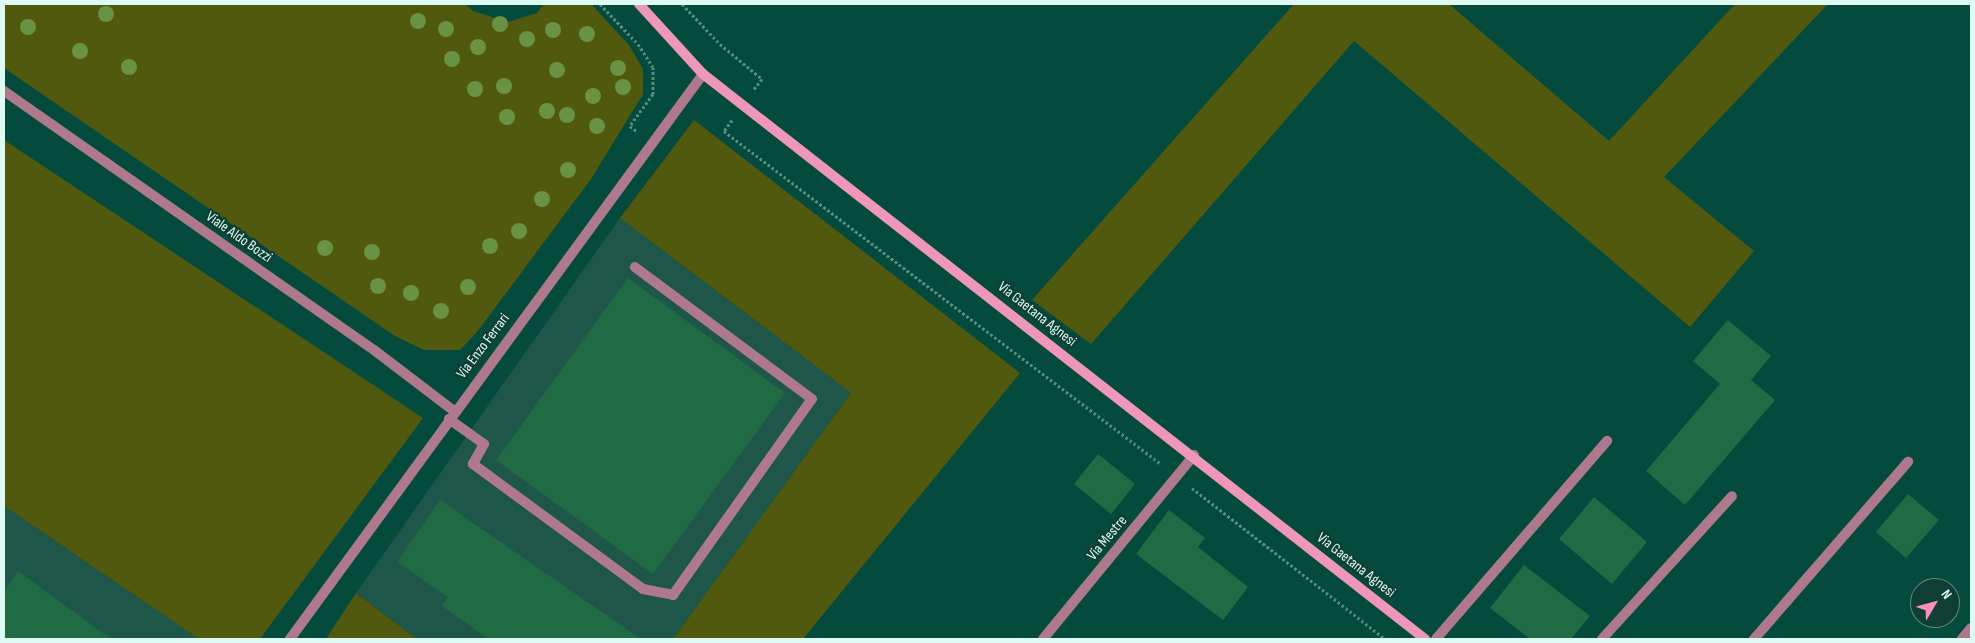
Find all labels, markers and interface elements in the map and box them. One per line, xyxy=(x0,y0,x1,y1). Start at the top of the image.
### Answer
street label: Viale Aldo Bozzi xyxy=(202,208,276,266)
street label: Via Gaetana Agnesi xyxy=(994,278,1080,350)
street label: Via Enzo Ferrari xyxy=(453,310,513,382)
street label: Via Mestre xyxy=(1083,512,1131,564)
street label: Via Gaetana Agnesi xyxy=(1313,529,1399,601)
north arrow xyxy=(1910,578,1960,628)
text: N xyxy=(1938,586,1956,602)

